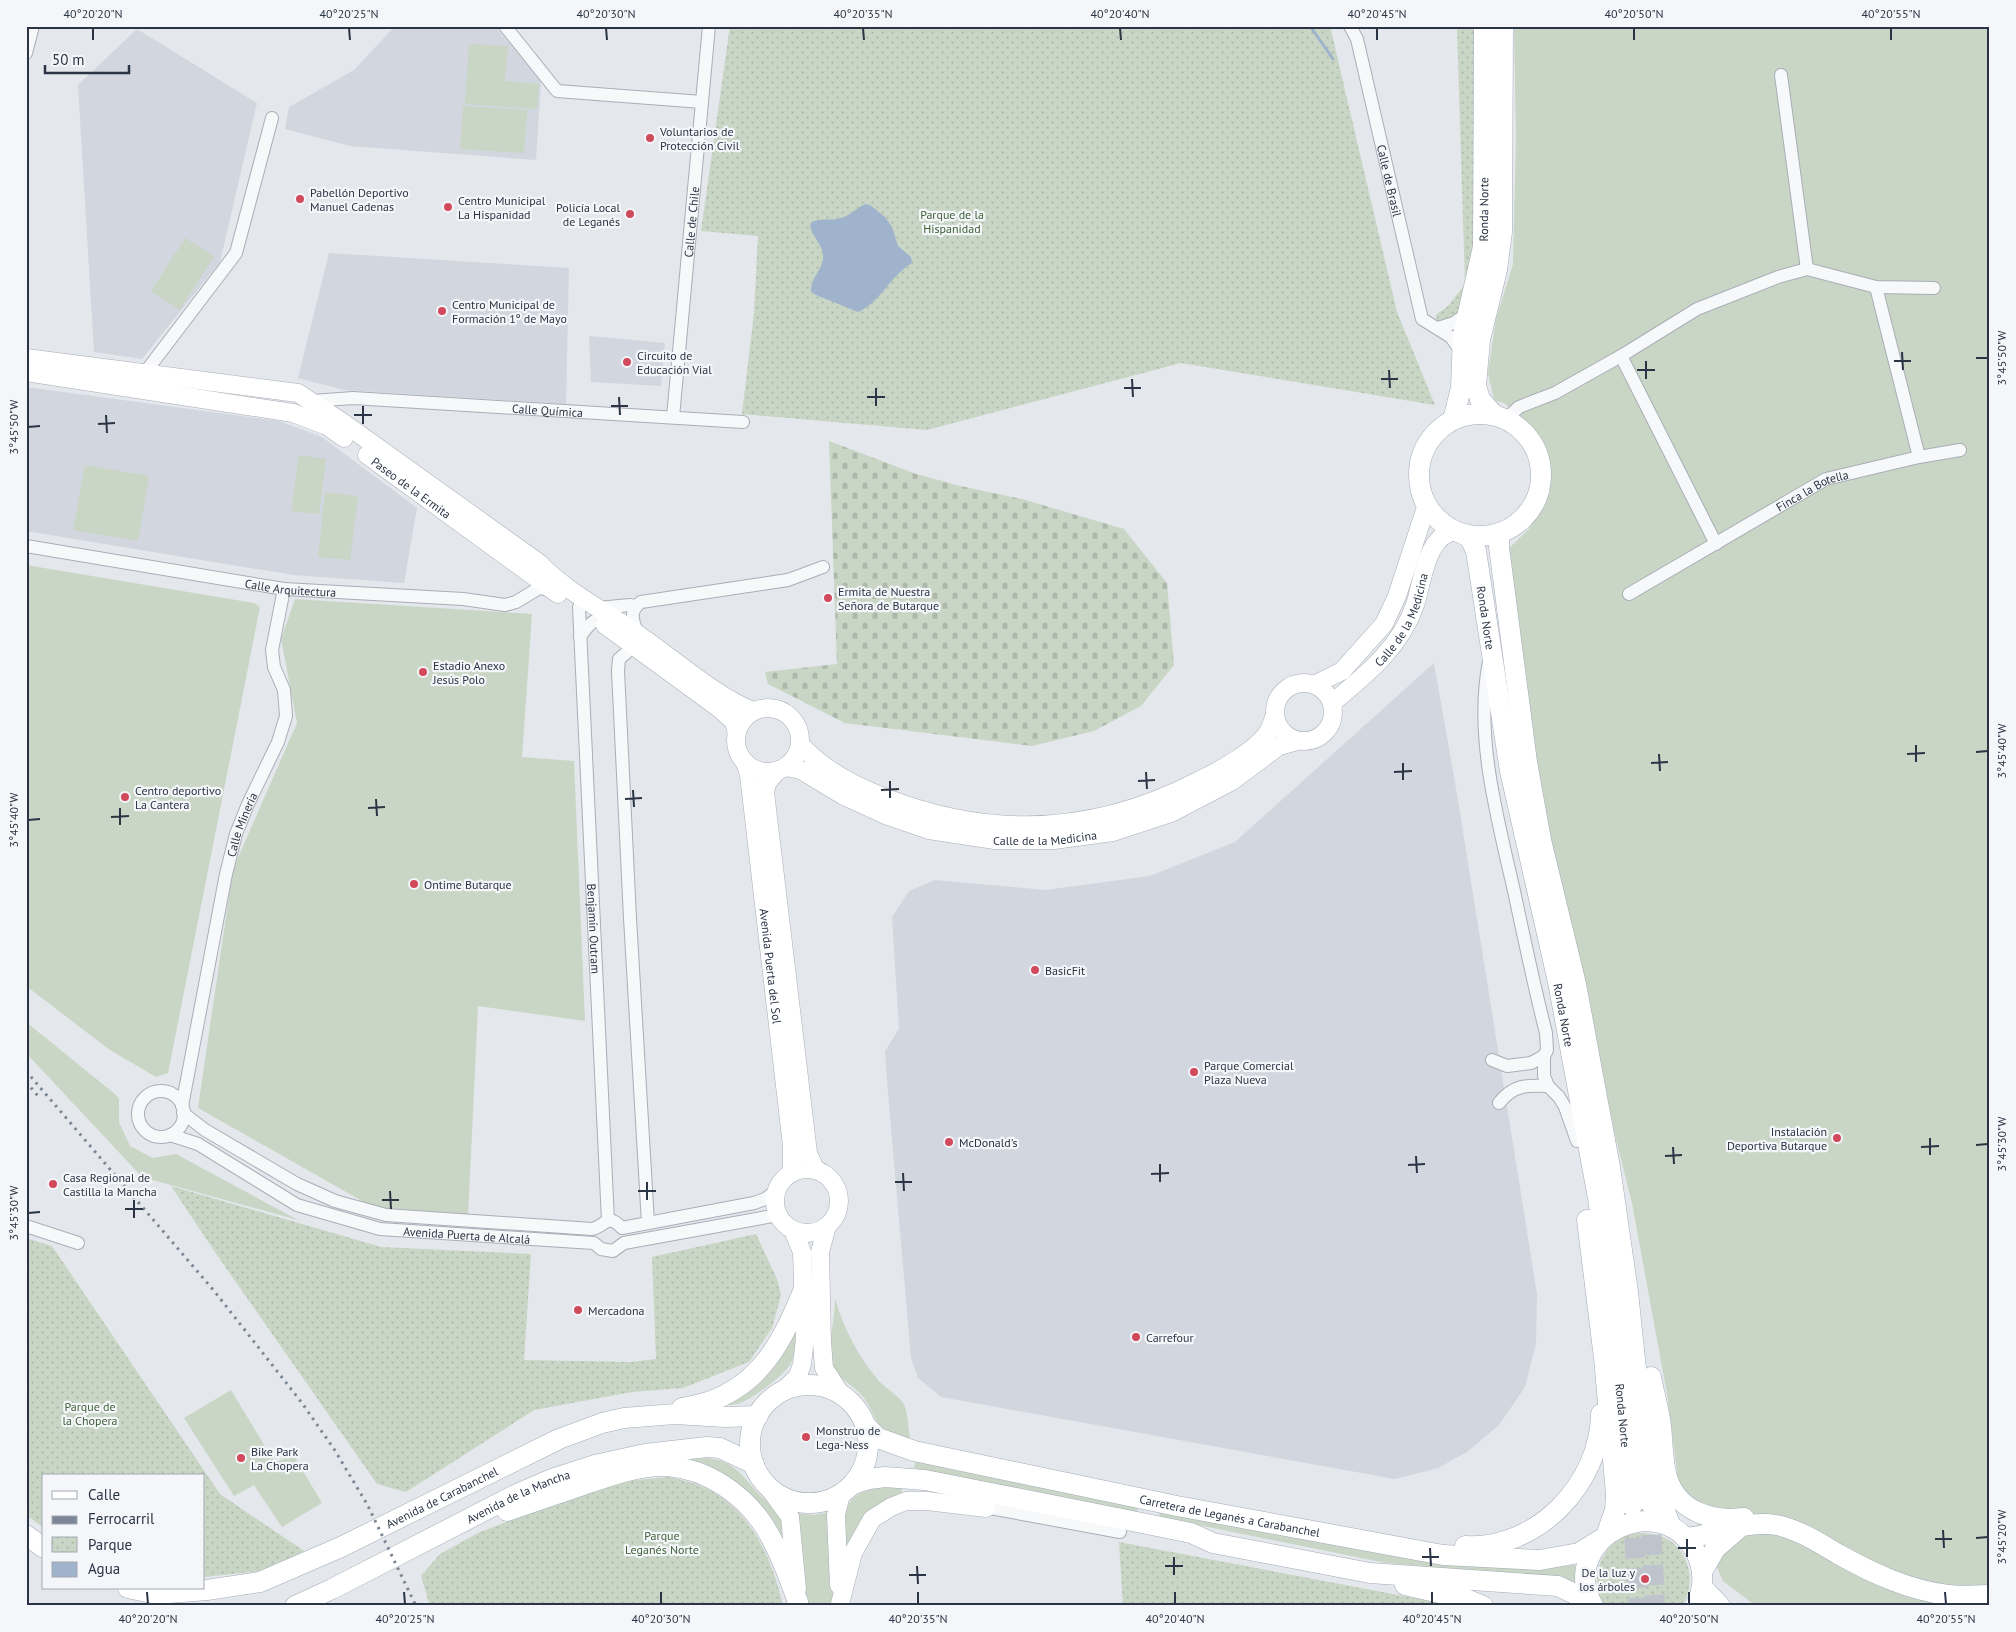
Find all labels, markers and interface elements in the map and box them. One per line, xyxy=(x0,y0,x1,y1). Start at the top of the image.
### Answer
text: 40°20'20"N xyxy=(63,6,123,21)
text: 40°20'25"N xyxy=(319,6,379,21)
text: 40°20'30"N xyxy=(576,6,636,21)
text: 40°20'35"N xyxy=(833,6,893,21)
text: 40°20'40"N xyxy=(1090,6,1150,21)
text: 40°20'45"N xyxy=(1347,6,1407,21)
text: 40°20'50"N xyxy=(1604,6,1664,21)
text: 40°20'55"N xyxy=(1861,6,1921,21)
scale bar xyxy=(45,42,129,74)
text: 50 m xyxy=(52,50,85,69)
place label: Voluntarios de Protección Civil xyxy=(659,124,740,153)
marker: Voluntarios de Protección Civil xyxy=(644,132,656,144)
street label: Calle de Brasil xyxy=(1374,143,1406,218)
street label: Ronda Norte xyxy=(1476,177,1491,241)
place label: Pabellón Deportivo Manuel Cadenas xyxy=(310,185,409,214)
street label: Calle de Chile xyxy=(680,186,702,258)
marker: Pabellón Deportivo Manuel Cadenas xyxy=(294,193,306,205)
place label: Centro Municipal La Hispanidad xyxy=(458,193,546,222)
place label: Policía Local de Leganés xyxy=(556,200,620,229)
marker: Centro Municipal La Hispanidad xyxy=(442,201,454,213)
park label: Parque de la Hispanidad xyxy=(920,207,984,236)
marker: Policía Local de Leganés xyxy=(624,208,636,220)
place label: Centro Municipal de Formación 1º de Mayo xyxy=(452,297,567,326)
marker: Centro Municipal de Formación 1º de Mayo xyxy=(436,305,448,317)
text: 3°45'50"W xyxy=(1994,331,2009,385)
place label: Circuito de Educación Vial xyxy=(637,348,712,377)
marker: Circuito de Educación Vial xyxy=(621,356,633,368)
text: 3°45'50"W xyxy=(6,400,21,454)
street label: Calle Química xyxy=(512,400,584,420)
street label: Paseo de la Ermita xyxy=(369,453,454,521)
street label: Finca la Botella xyxy=(1773,466,1850,514)
street label: Calle de la Medicina xyxy=(1371,571,1430,669)
street label: Calle Arquitectura xyxy=(244,575,337,599)
place label: Ermita de Nuestra Señora de Butarque xyxy=(838,584,939,613)
street label: Ronda Norte xyxy=(1474,585,1499,651)
marker: Ermita de Nuestra Señora de Butarque xyxy=(822,592,834,604)
place label: Estadio Anexo Jesús Polo xyxy=(432,658,505,687)
marker: Estadio Anexo Jesús Polo xyxy=(417,666,429,678)
text: 3°45'40"W xyxy=(1994,724,2009,778)
place label: Centro deportivo La Cantera xyxy=(135,783,221,812)
street label: Calle Minería xyxy=(223,790,260,858)
marker: Centro deportivo La Cantera xyxy=(119,791,131,803)
text: 3°45'40"W xyxy=(6,793,21,847)
street label: Calle de la Medicina xyxy=(993,827,1098,848)
place label: Ontime Butarque xyxy=(424,877,512,892)
marker: Ontime Butarque xyxy=(408,878,420,890)
street label: Benjamín Outram xyxy=(585,883,604,974)
street label: Avenida Puerta del Sol xyxy=(757,908,785,1025)
place label: BasicFit xyxy=(1045,963,1085,978)
marker: BasicFit xyxy=(1029,964,1041,976)
street label: Ronda Norte xyxy=(1551,982,1577,1048)
place label: Parque Comercial Plaza Nueva xyxy=(1204,1058,1294,1087)
marker: Parque Comercial Plaza Nueva xyxy=(1188,1066,1200,1078)
text: 3°45'30"W xyxy=(1994,1117,2009,1171)
place label: Instalación Deportiva Butarque xyxy=(1727,1124,1827,1153)
marker: Instalación Deportiva Butarque xyxy=(1831,1132,1843,1144)
place label: McDonald's xyxy=(959,1135,1018,1150)
marker: McDonald's xyxy=(943,1136,955,1148)
place label: Casa Regional de Castilla la Mancha xyxy=(63,1170,157,1199)
marker: Casa Regional de Castilla la Mancha xyxy=(47,1178,59,1190)
text: 3°45'30"W xyxy=(6,1186,21,1240)
street label: Avenida Puerta de Alcalá xyxy=(403,1223,531,1246)
place label: Mercadona xyxy=(588,1303,644,1318)
marker: Mercadona xyxy=(572,1304,584,1316)
place label: Carrefour xyxy=(1146,1330,1194,1345)
marker: Carrefour xyxy=(1130,1331,1142,1343)
street label: Ronda Norte xyxy=(1613,1383,1634,1448)
park label: Parque de la Chopera xyxy=(62,1399,118,1428)
place label: Monstruo de Lega-Ness xyxy=(816,1423,880,1452)
marker: Monstruo de Lega-Ness xyxy=(800,1431,812,1443)
place label: Bike Park La Chopera xyxy=(251,1444,309,1473)
marker: Bike Park La Chopera xyxy=(235,1452,247,1464)
street label: Avenida de Carabanchel xyxy=(383,1463,501,1531)
street label: Avenida de la Mancha xyxy=(464,1466,572,1526)
legend xyxy=(42,1474,205,1590)
text: Calle xyxy=(88,1485,120,1504)
street label: Carretera de Leganés a Carabanchel xyxy=(1138,1491,1322,1540)
text: Ferrocarril xyxy=(88,1509,155,1528)
text: 3°45'20"W xyxy=(1994,1510,2009,1564)
park label: Parque Leganés Norte xyxy=(625,1528,699,1557)
text: Parque xyxy=(88,1535,132,1554)
text: Agua xyxy=(88,1559,120,1578)
place label: De la luz y los árboles xyxy=(1579,1565,1635,1594)
marker: De la luz y los árboles xyxy=(1639,1573,1651,1585)
text: 40°20'20"N xyxy=(118,1611,178,1626)
text: 40°20'25"N xyxy=(375,1611,435,1626)
text: 40°20'30"N xyxy=(631,1611,691,1626)
text: 40°20'35"N xyxy=(888,1611,948,1626)
text: 40°20'40"N xyxy=(1145,1611,1205,1626)
text: 40°20'45"N xyxy=(1402,1611,1462,1626)
text: 40°20'50"N xyxy=(1659,1611,1719,1626)
text: 40°20'55"N xyxy=(1916,1611,1976,1626)

